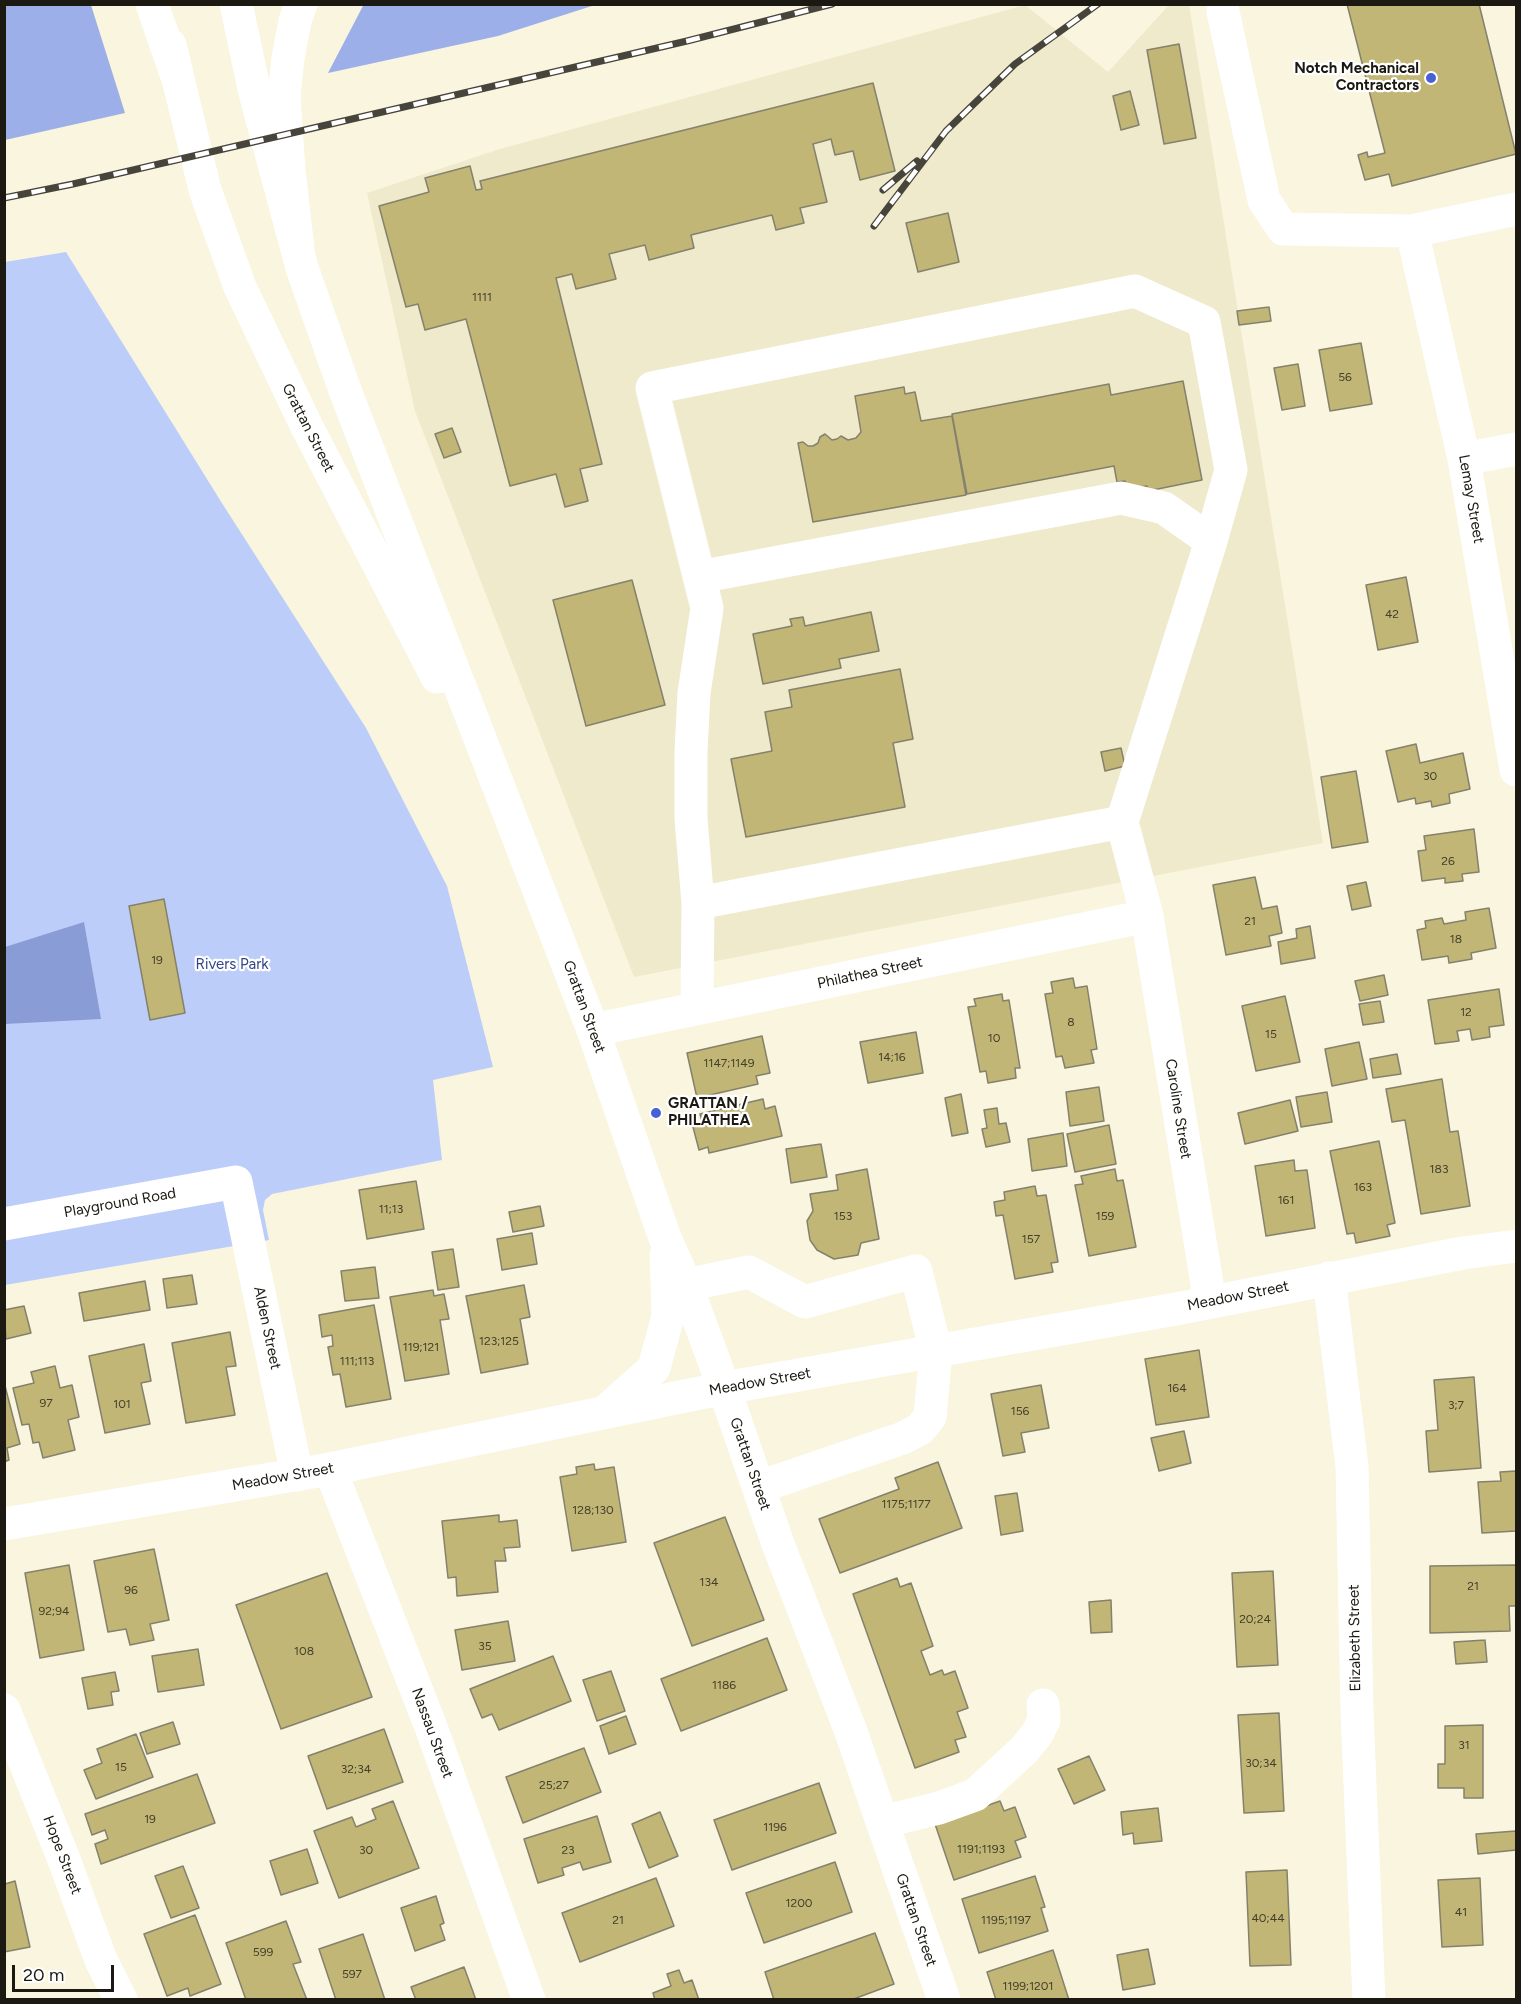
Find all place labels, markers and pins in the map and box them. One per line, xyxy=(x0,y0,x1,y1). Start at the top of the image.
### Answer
place label: Notch Mechanical Contractors xyxy=(1294,60,1419,95)
marker: Notch Mechanical Contractors xyxy=(1424,71,1438,85)
place label: GRATTAN / PHILATHEA xyxy=(668,1095,750,1130)
marker: GRATTAN / PHILATHEA xyxy=(649,1106,663,1120)

